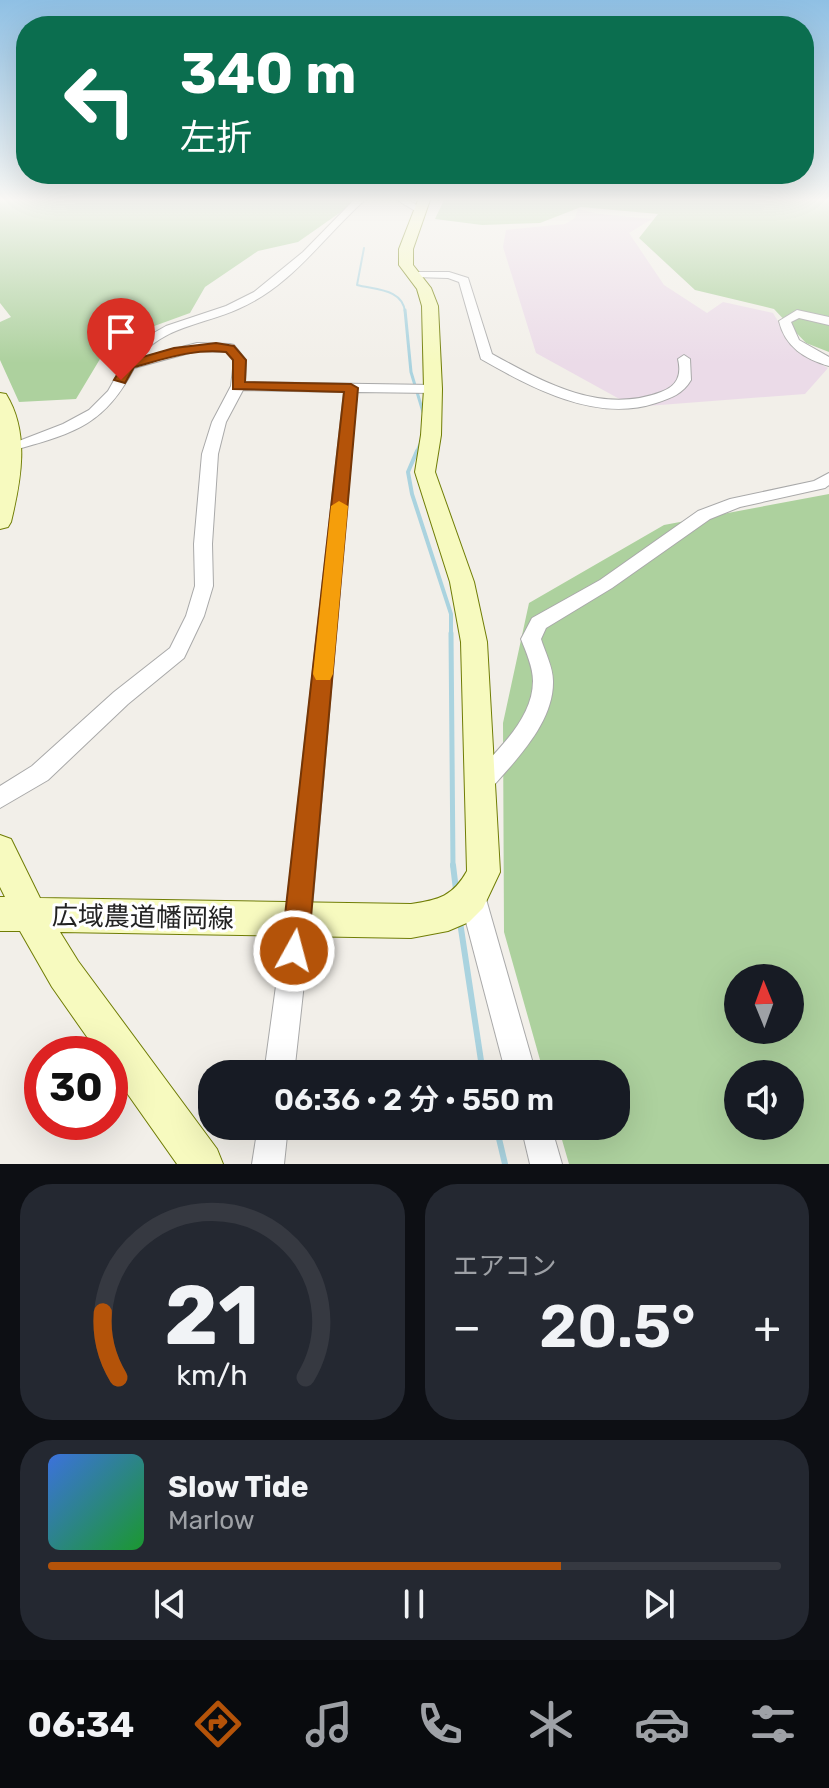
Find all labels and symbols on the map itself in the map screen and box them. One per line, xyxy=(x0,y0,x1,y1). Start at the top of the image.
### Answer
pin xyxy=(87,298,155,380)
street label: 広域農道幡岡線 xyxy=(52,900,234,935)
position arrow xyxy=(252,909,336,993)
north arrow xyxy=(724,964,804,1044)
speed limit sign: 30 xyxy=(24,1036,128,1140)

